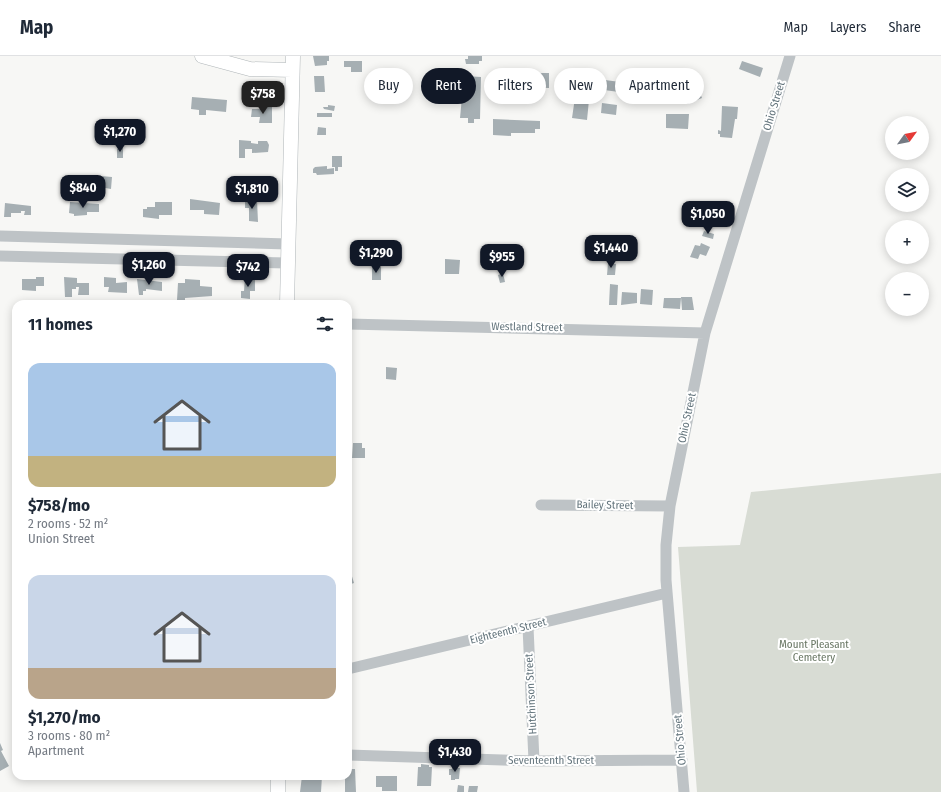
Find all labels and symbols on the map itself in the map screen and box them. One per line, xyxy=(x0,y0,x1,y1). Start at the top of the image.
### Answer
street label: Ohio Street xyxy=(760,79,788,132)
pin: $758 xyxy=(239,81,287,115)
north arrow xyxy=(885,116,929,160)
pin: $1,270 xyxy=(87,119,153,153)
pin: $840 xyxy=(59,175,107,209)
pin: $1,810 xyxy=(219,176,285,210)
pin: $1,050 xyxy=(675,201,741,235)
pin: $1,440 xyxy=(578,235,644,269)
pin: $1,290 xyxy=(343,240,409,274)
pin: $955 xyxy=(478,244,526,278)
pin: $1,260 xyxy=(116,252,182,286)
pin: $742 xyxy=(224,254,272,288)
street label: Westland Street xyxy=(491,320,563,334)
street label: Ohio Street xyxy=(675,391,699,444)
street label: Bailey Street xyxy=(576,498,634,512)
street label: Eighteenth Street xyxy=(469,615,548,647)
park label: Mount Pleasant Cemetery xyxy=(779,638,849,664)
street label: Hutchinson Street xyxy=(522,653,540,735)
street label: Ohio Street xyxy=(671,714,689,766)
pin: $1,430 xyxy=(422,739,488,773)
street label: Seventeenth Street xyxy=(508,754,594,767)

